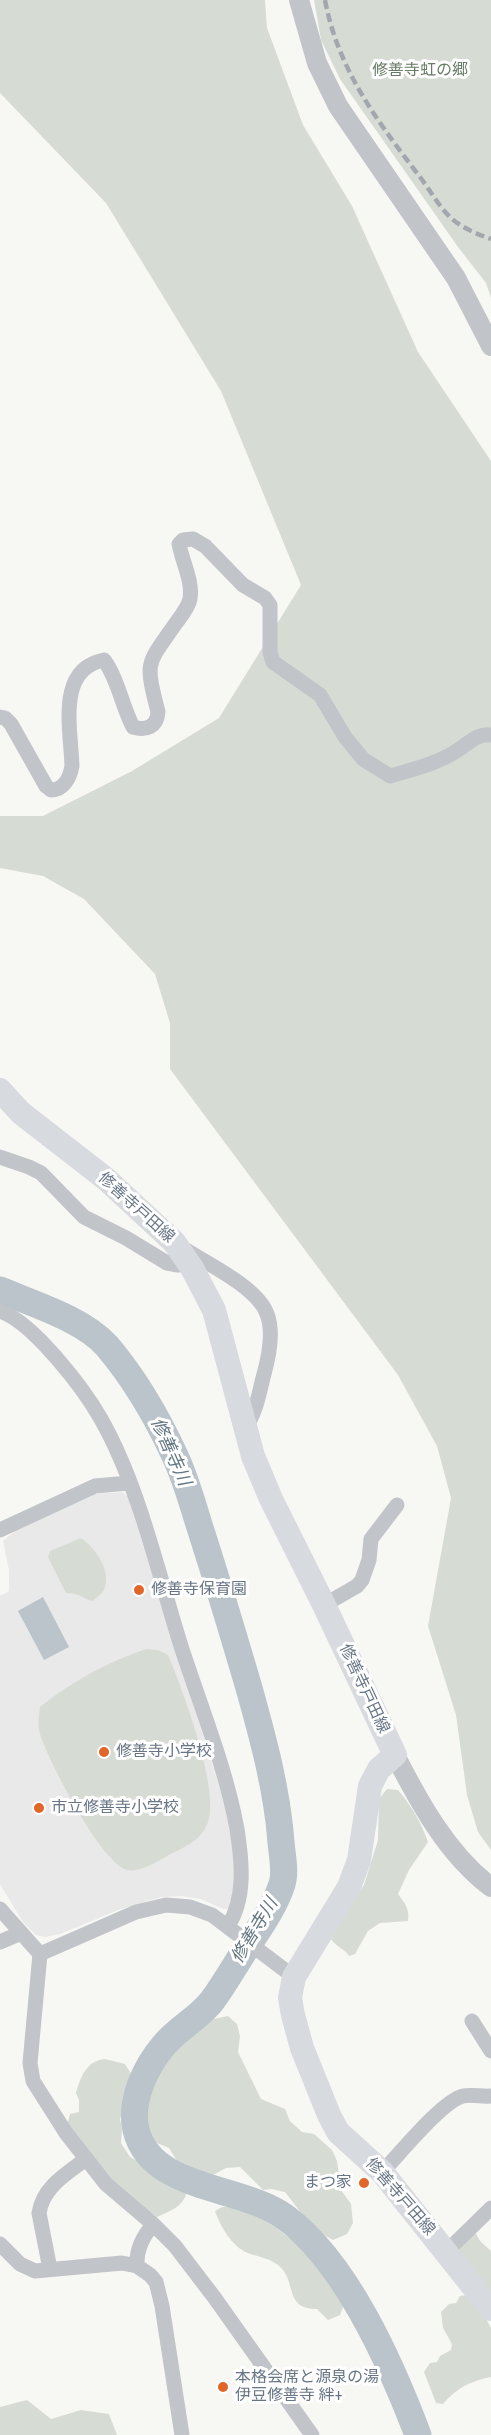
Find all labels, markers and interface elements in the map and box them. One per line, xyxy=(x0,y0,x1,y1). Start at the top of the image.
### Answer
park label: 修善寺虹の郷 xyxy=(372,61,468,81)
street label: 修善寺戸田線 xyxy=(94,1169,178,1247)
water label: 修善寺川 xyxy=(145,1415,195,1489)
place label: 修善寺保育園 xyxy=(151,1580,247,1600)
marker: 修善寺保育園 xyxy=(132,1583,146,1597)
street label: 修善寺戸田線 xyxy=(335,1641,393,1737)
place label: 修善寺小学校 xyxy=(116,1742,212,1762)
marker: 修善寺小学校 xyxy=(97,1745,111,1759)
place label: 市立修善寺小学校 xyxy=(51,1798,179,1818)
marker: 市立修善寺小学校 xyxy=(32,1801,46,1815)
water label: 修善寺川 xyxy=(227,1895,283,1967)
street label: 修善寺戸田線 xyxy=(361,2154,439,2240)
place label: まつ家 xyxy=(304,2173,352,2193)
marker: まつ家 xyxy=(357,2176,371,2190)
place label: 本格会席と源泉の湯 伊豆修善寺 絆+ xyxy=(235,2368,379,2406)
marker: 本格会席と源泉の湯 伊豆修善寺 絆+ xyxy=(216,2380,230,2394)

